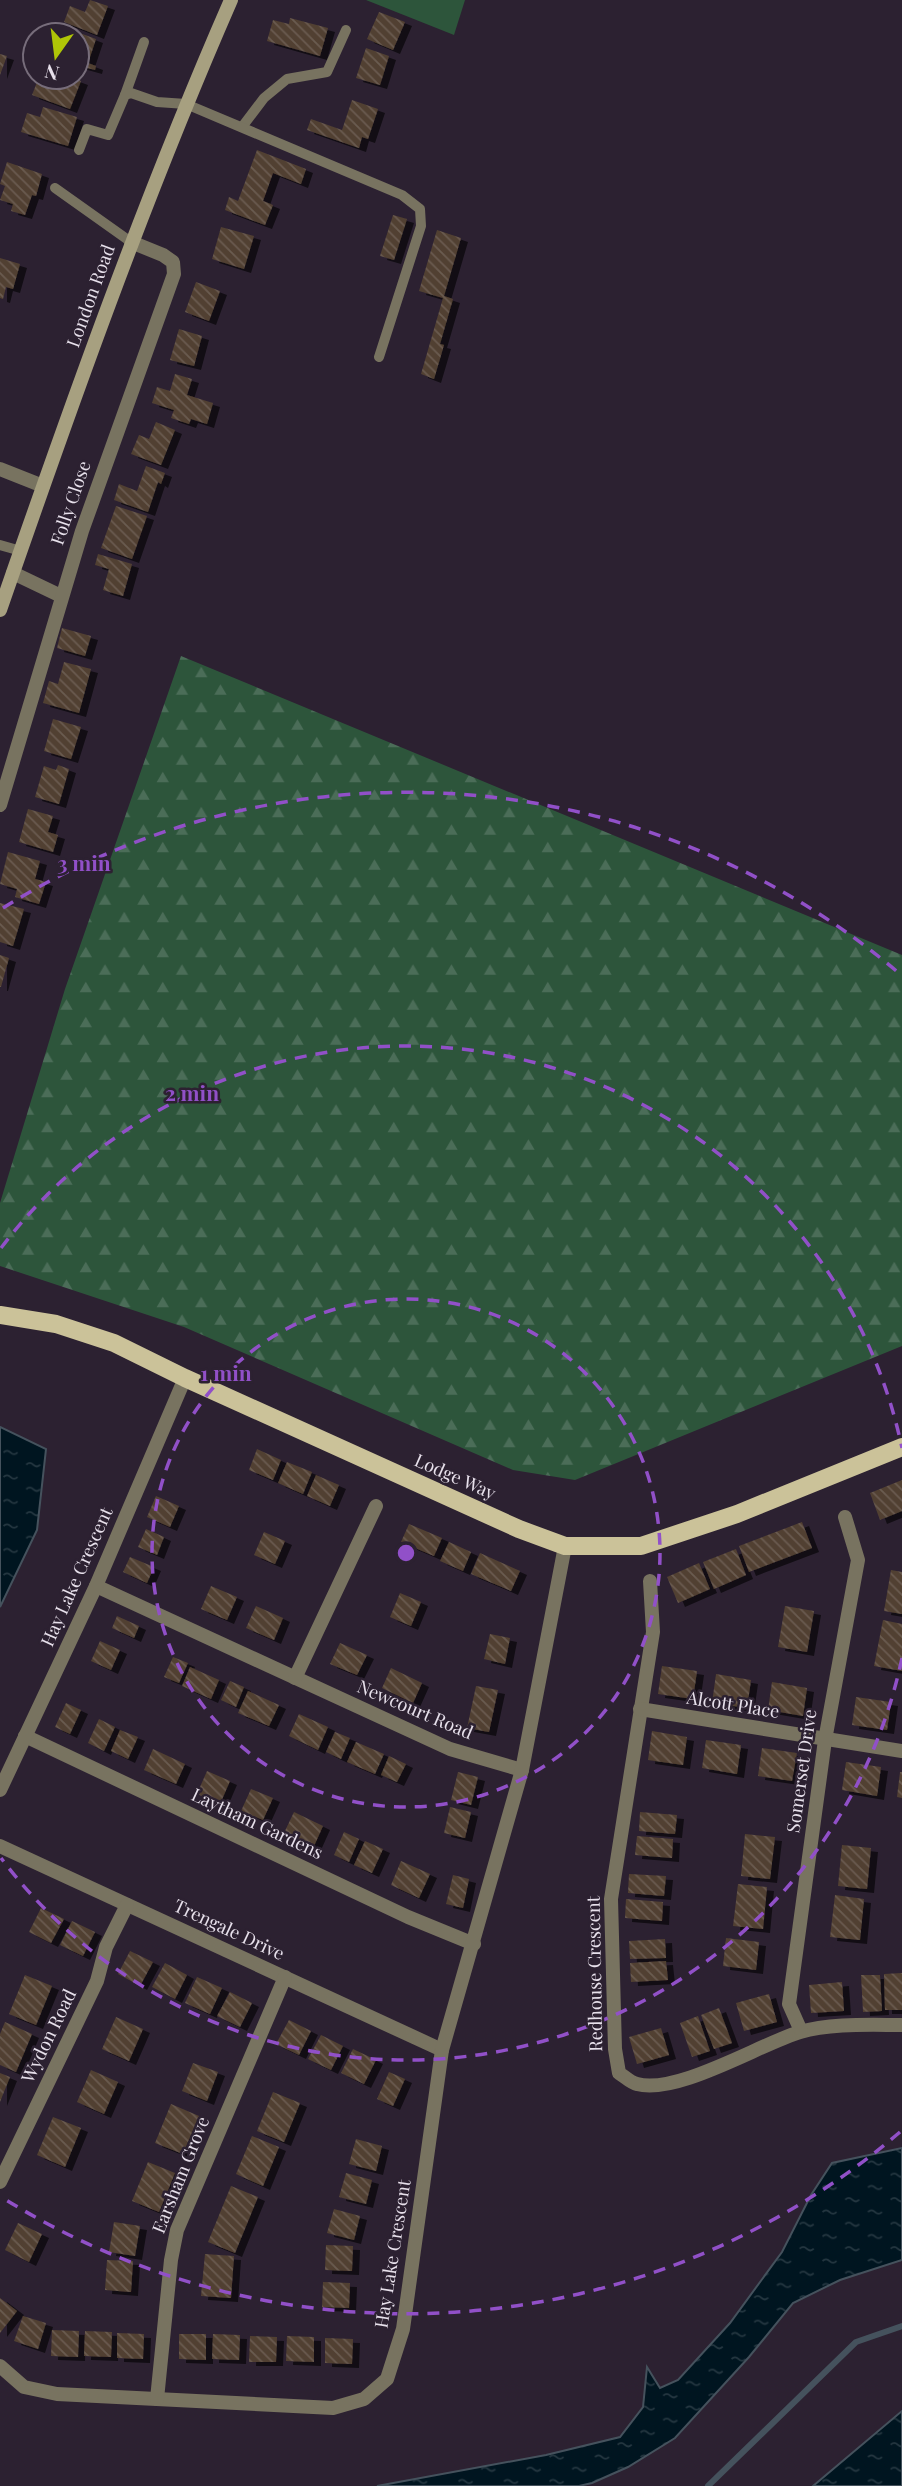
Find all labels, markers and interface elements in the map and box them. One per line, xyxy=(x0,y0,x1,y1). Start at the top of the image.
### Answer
north arrow xyxy=(21,21,91,91)
text: N xyxy=(42,59,61,88)
street label: London Road xyxy=(60,240,120,350)
street label: Folly Close xyxy=(45,458,96,548)
text: 3 min xyxy=(57,848,111,876)
text: 2 min xyxy=(165,1078,219,1106)
text: 1 min xyxy=(200,1358,252,1386)
street label: Lodge Way xyxy=(411,1448,500,1505)
street label: Hay Lake Crescent xyxy=(35,1503,118,1650)
centre of rings xyxy=(394,1541,418,1565)
street label: Newcourt Road xyxy=(354,1674,478,1745)
street label: Alcott Place xyxy=(684,1685,781,1723)
street label: Somerset Drive xyxy=(780,1708,822,1834)
street label: Laytham Gardens xyxy=(188,1782,327,1864)
street label: Trengale Drive xyxy=(170,1893,289,1965)
street label: Redhouse Crescent xyxy=(581,1895,607,2052)
street label: Wydon Road xyxy=(15,1984,81,2087)
street label: Earsham Grove xyxy=(146,2113,214,2237)
street label: Hay Lake Crescent xyxy=(368,2177,416,2330)

